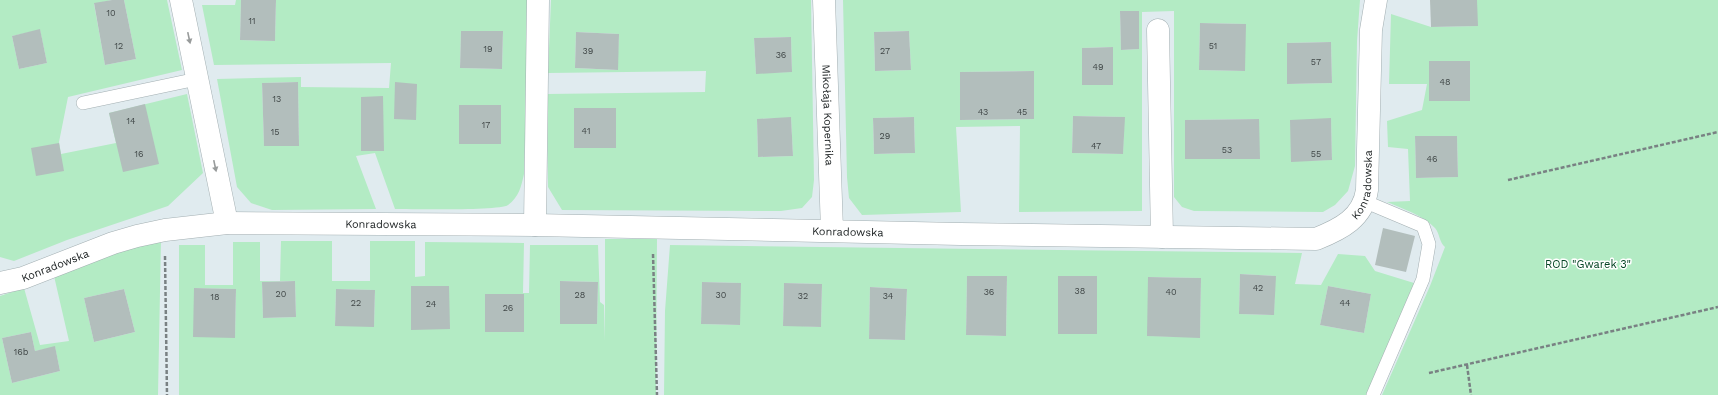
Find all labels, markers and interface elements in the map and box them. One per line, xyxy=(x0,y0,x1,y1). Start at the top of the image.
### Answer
house number: 10 xyxy=(106,8,116,18)
house number: 11 xyxy=(248,16,256,26)
one-way arrow xyxy=(187,32,193,44)
house number: 12 xyxy=(115,41,123,51)
house number: 51 xyxy=(1209,41,1217,51)
house number: 19 xyxy=(483,44,493,54)
house number: 39 xyxy=(583,46,593,56)
house number: 27 xyxy=(880,46,890,56)
house number: 36 xyxy=(776,50,786,60)
house number: 57 xyxy=(1311,57,1321,67)
house number: 49 xyxy=(1092,62,1104,72)
street label: Mikołaja Kopernika xyxy=(819,64,836,166)
house number: 48 xyxy=(1439,77,1451,87)
house number: 13 xyxy=(273,94,281,104)
house number: 43 xyxy=(978,107,988,117)
house number: 45 xyxy=(1017,107,1027,117)
house number: 14 xyxy=(126,116,136,126)
house number: 17 xyxy=(482,120,490,130)
house number: 41 xyxy=(582,126,590,136)
house number: 15 xyxy=(271,127,279,137)
house number: 29 xyxy=(880,131,890,141)
house number: 47 xyxy=(1091,141,1101,151)
house number: 53 xyxy=(1222,145,1232,155)
house number: 16 xyxy=(135,149,143,159)
house number: 55 xyxy=(1311,149,1321,159)
street label: Konradowska xyxy=(1349,150,1375,223)
house number: 46 xyxy=(1427,154,1437,164)
one-way arrow xyxy=(213,159,219,172)
street label: Konradowska xyxy=(345,218,417,231)
street label: Konradowska xyxy=(812,225,884,239)
street label: Konradowska xyxy=(20,247,91,285)
park label: ROD "Gwarek 3" xyxy=(1545,258,1631,271)
house number: 42 xyxy=(1253,283,1263,293)
house number: 38 xyxy=(1075,286,1085,296)
house number: 36 xyxy=(984,287,994,297)
house number: 40 xyxy=(1165,287,1177,297)
house number: 20 xyxy=(276,289,287,299)
house number: 28 xyxy=(575,290,585,300)
house number: 30 xyxy=(716,290,727,300)
house number: 32 xyxy=(798,291,808,301)
house number: 34 xyxy=(883,291,894,301)
house number: 18 xyxy=(210,292,220,302)
house number: 22 xyxy=(351,298,361,308)
house number: 44 xyxy=(1340,298,1351,308)
house number: 24 xyxy=(426,299,437,309)
house number: 26 xyxy=(503,303,513,313)
house number: 16b xyxy=(14,347,29,357)

